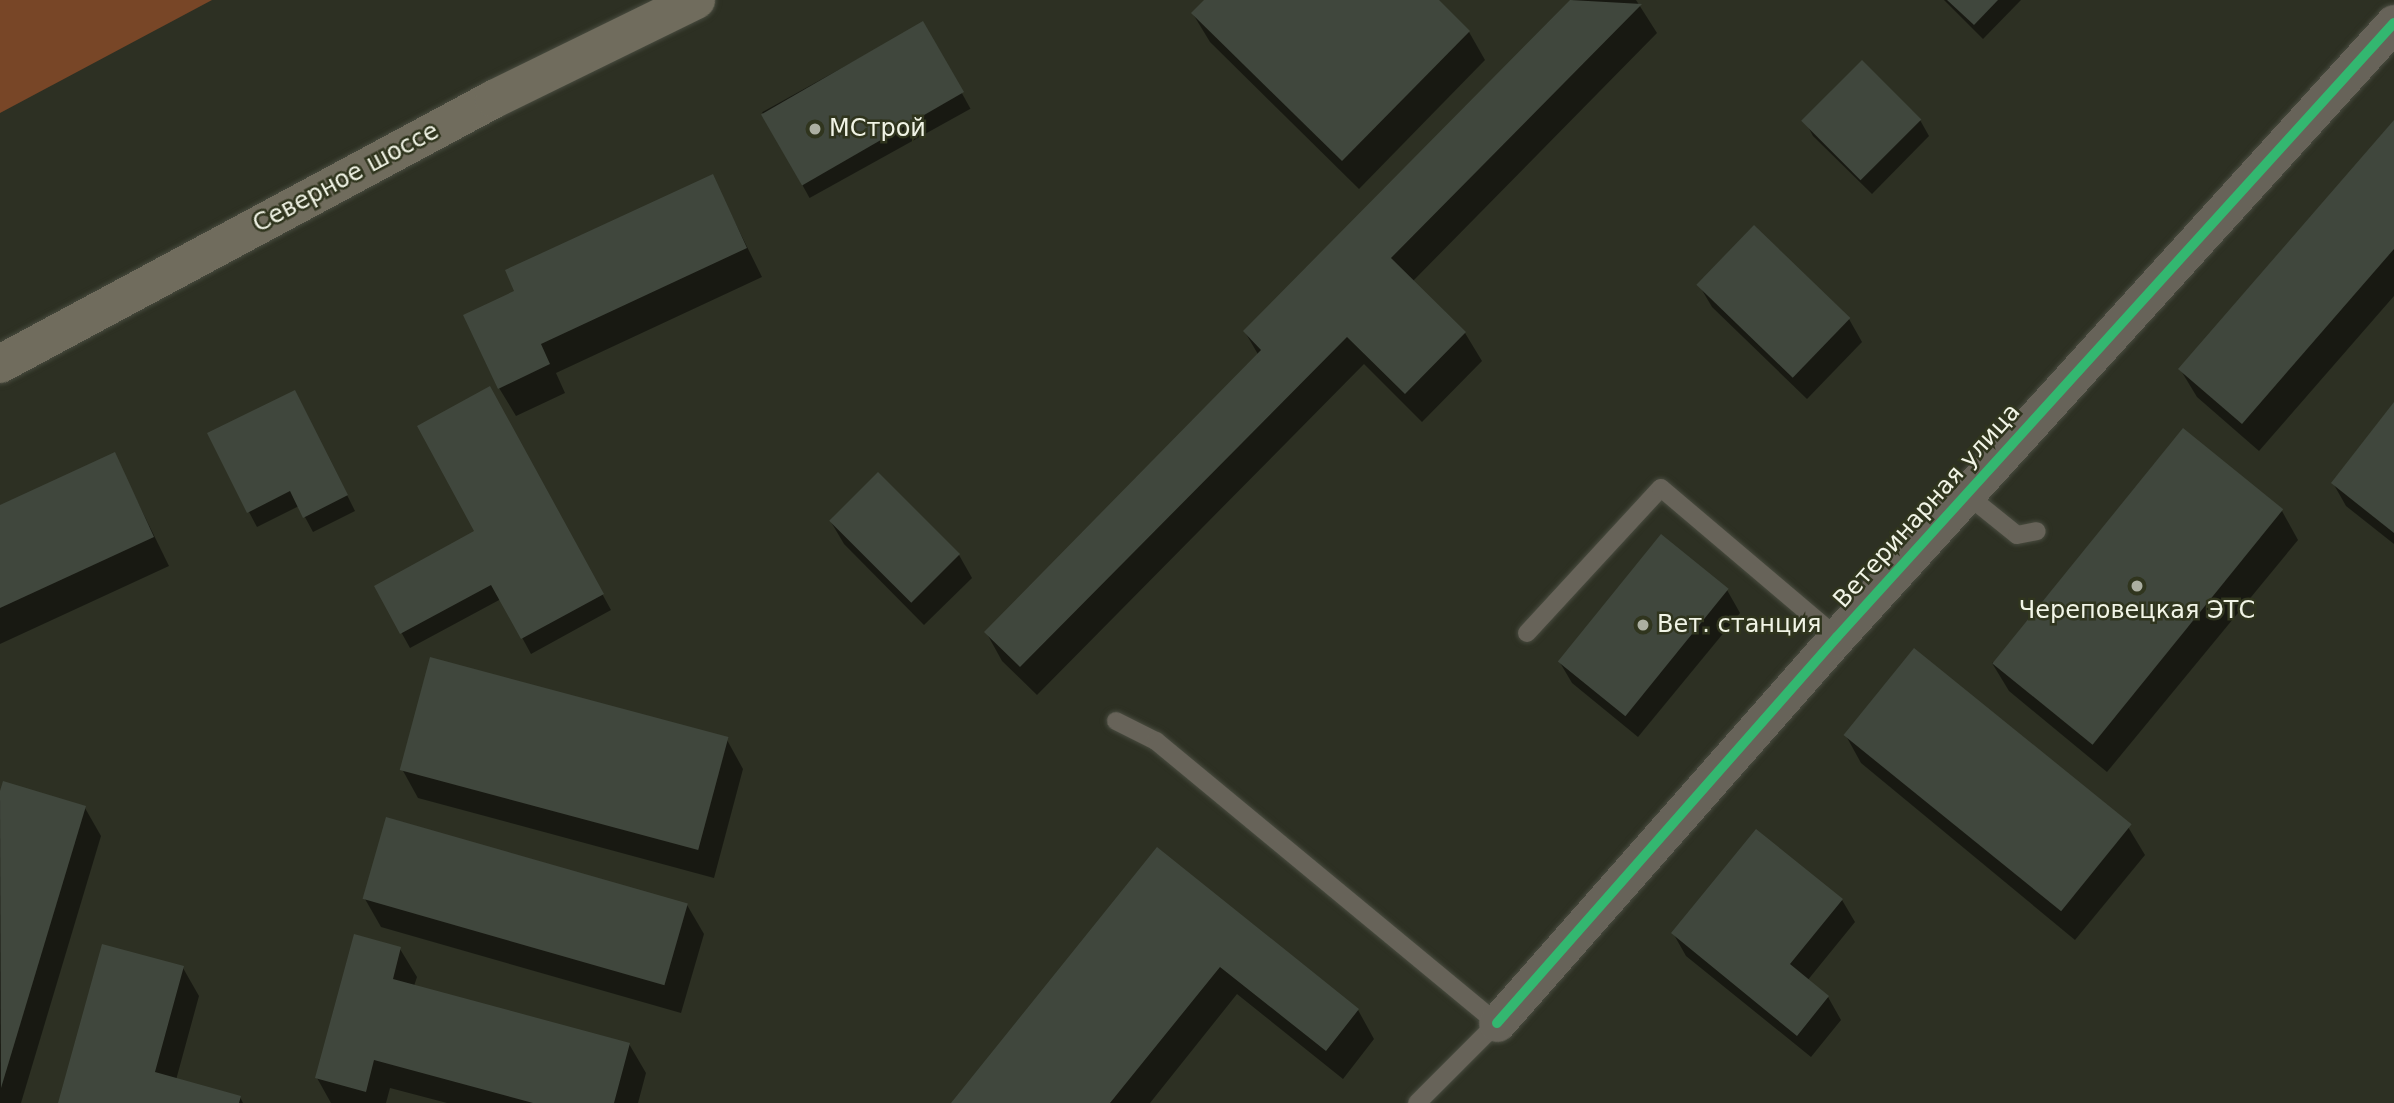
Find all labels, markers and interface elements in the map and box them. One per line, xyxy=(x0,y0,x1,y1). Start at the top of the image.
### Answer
place label: МСтрой xyxy=(829,115,926,143)
street label: Северное шоссе xyxy=(248,117,444,239)
marker: МСтрой xyxy=(807,121,823,137)
street label: Ветеринарная улица xyxy=(1828,398,2026,614)
marker: Череповецкая ЭТС xyxy=(2129,578,2145,594)
place label: Череповецкая ЭТС xyxy=(2019,597,2255,625)
place label: Вет. станция xyxy=(1657,611,1821,639)
marker: Вет. станция xyxy=(1635,617,1651,633)

